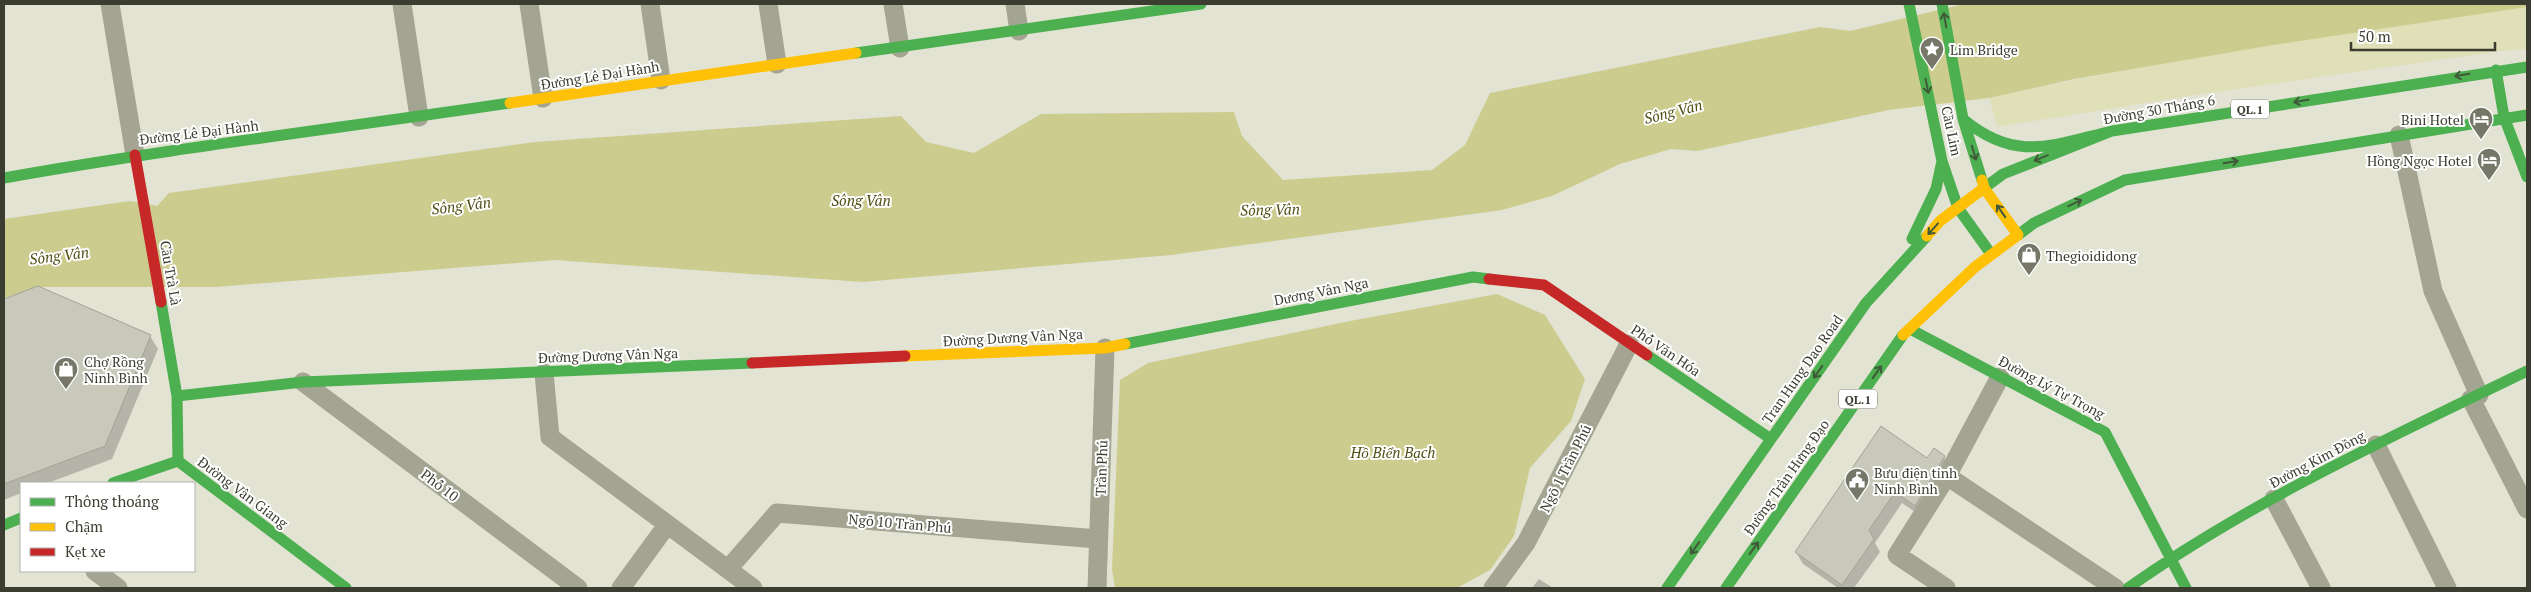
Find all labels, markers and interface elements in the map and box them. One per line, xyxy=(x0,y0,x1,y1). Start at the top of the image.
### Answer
one-way arrow xyxy=(1939,12,1949,28)
scale bar xyxy=(2351,20,2495,52)
text: 50 m xyxy=(2358,26,2391,46)
place icon: Lim Bridge xyxy=(1919,36,1945,70)
place label: Lim Bridge xyxy=(1950,40,2018,59)
street label: Đường Lê Đại Hành xyxy=(539,56,661,94)
one-way arrow xyxy=(2454,70,2470,80)
one-way arrow xyxy=(1923,77,1932,93)
street label: Đường 30 Tháng 6 xyxy=(2102,90,2217,128)
water label: Sông Vân xyxy=(1642,94,1704,128)
one-way arrow xyxy=(2293,96,2309,106)
road number: QL.1 xyxy=(2231,100,2269,118)
street label: Cầu Lim xyxy=(1937,104,1967,158)
hotel icon: Bini Hotel xyxy=(2468,106,2494,140)
place label: Bini Hotel xyxy=(2401,110,2464,129)
street label: Đường Lê Đại Hành xyxy=(138,115,260,149)
one-way arrow xyxy=(1969,145,1979,161)
hotel icon: Hồng Ngọc Hotel xyxy=(2476,147,2502,181)
place label: Hồng Ngọc Hotel xyxy=(2367,151,2472,170)
one-way arrow xyxy=(2034,154,2049,164)
one-way arrow xyxy=(2223,157,2239,167)
water label: Sông Vân xyxy=(831,190,891,210)
water label: Sông Vân xyxy=(430,191,492,219)
water label: Sông Vân xyxy=(1240,198,1300,220)
one-way arrow xyxy=(2067,198,2082,207)
one-way arrow xyxy=(1996,204,2006,218)
one-way arrow xyxy=(1927,223,1939,236)
street label: Cầu Trà Là xyxy=(156,239,186,307)
water label: Sông Vân xyxy=(28,241,90,269)
shop icon: Thegioididong xyxy=(2016,242,2042,276)
place label: Thegioididong xyxy=(2046,246,2137,265)
street label: Dương Vân Nga xyxy=(1272,273,1370,309)
street label: Tran Hung Dao Road xyxy=(1757,311,1847,427)
street label: Phố Văn Hóa xyxy=(1627,320,1705,380)
street label: Đường Dương Vân Nga xyxy=(943,324,1083,350)
street label: Đường Dương Vân Nga xyxy=(538,343,678,367)
street label: Đường Lý Tự Trọng xyxy=(1996,351,2109,423)
place label: Chợ Rồng Ninh Bình xyxy=(84,352,148,387)
shop icon: Chợ Rồng Ninh Bình xyxy=(53,356,79,390)
one-way arrow xyxy=(1813,365,1823,379)
one-way arrow xyxy=(1872,365,1882,379)
road number: QL.1 xyxy=(1839,389,1877,408)
street label: Đường Trân Hưng Đạo xyxy=(1739,415,1833,539)
street label: Ngõ 1 Trần Phú xyxy=(1535,421,1595,515)
street label: Đường Kim Đồng xyxy=(2266,426,2369,492)
street label: Trần Phú xyxy=(1091,440,1111,496)
water label: Hồ Biển Bạch xyxy=(1350,442,1435,462)
street label: Đường Vân Giang xyxy=(194,452,292,532)
place label: Bưu điện tỉnh Ninh Bình xyxy=(1874,463,1957,498)
street label: Phố 10 xyxy=(417,465,463,505)
public building icon: Bưu điện tỉnh Ninh Bình xyxy=(1844,467,1870,501)
legend xyxy=(20,482,195,572)
text: Thông thoáng xyxy=(65,491,160,511)
street label: Ngõ 10 Trần Phú xyxy=(848,509,952,537)
text: Chậm xyxy=(65,516,103,536)
text: Kẹt xe xyxy=(65,541,106,561)
one-way arrow xyxy=(1690,541,1700,555)
one-way arrow xyxy=(1749,541,1759,555)

